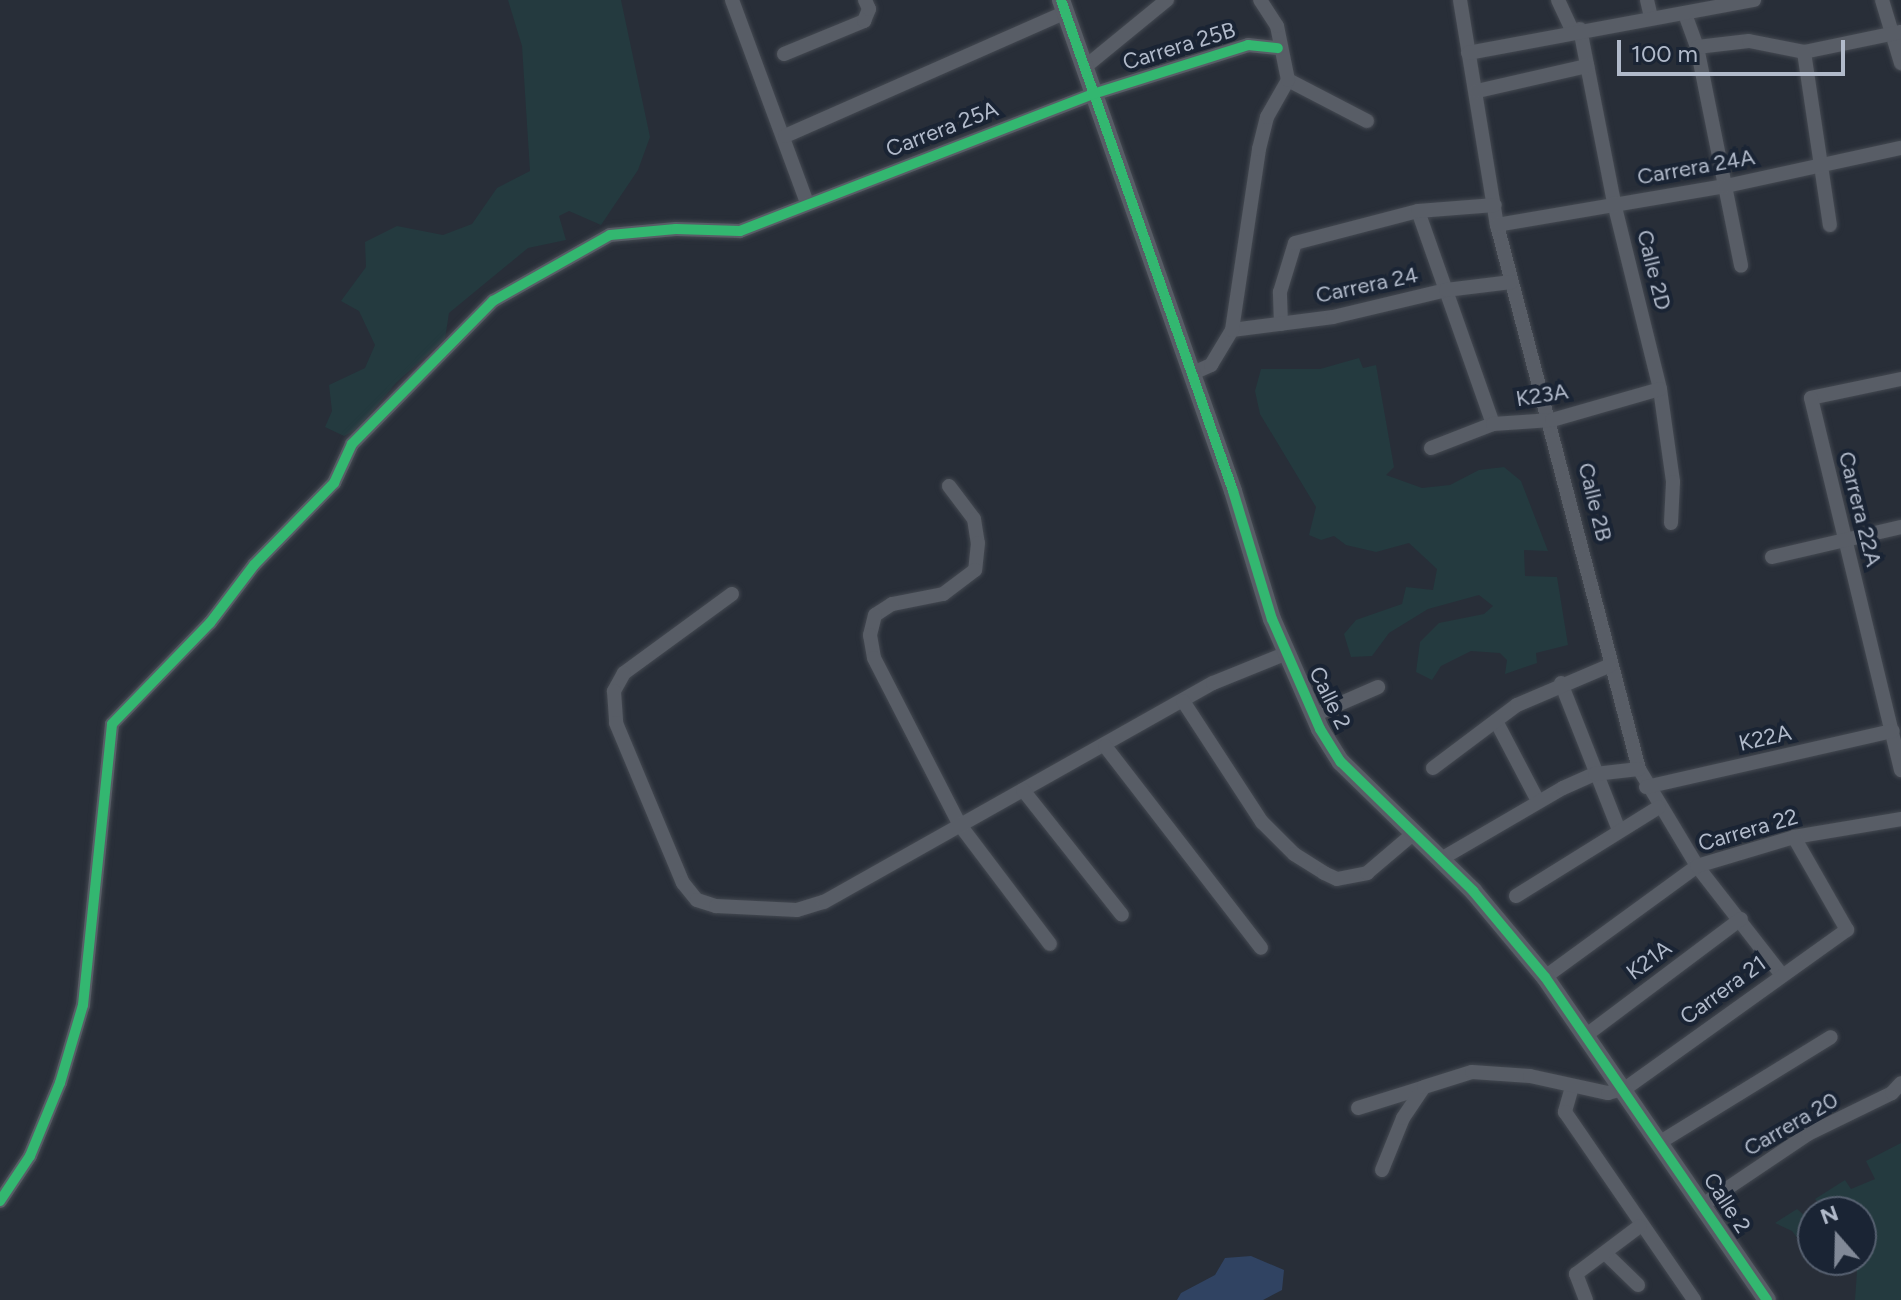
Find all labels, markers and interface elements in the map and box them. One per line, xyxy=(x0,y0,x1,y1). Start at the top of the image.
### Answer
street label: Carrera 25B xyxy=(1119,16,1239,76)
scale bar xyxy=(1621,24,1849,74)
text: 100 m xyxy=(1631,39,1698,68)
street label: Carrera 25A xyxy=(882,96,1002,162)
street label: Carrera 24A xyxy=(1635,144,1757,190)
street label: Calle 2D xyxy=(1631,227,1677,313)
street label: Carrera 24 xyxy=(1313,261,1421,309)
street label: K23A xyxy=(1514,378,1570,412)
street label: Carrera 22A xyxy=(1833,449,1887,569)
street label: Calle 2B xyxy=(1573,460,1617,544)
street label: Calle 2 xyxy=(1304,662,1356,734)
street label: K22A xyxy=(1736,719,1794,757)
street label: Carrera 22 xyxy=(1695,803,1801,857)
street label: K21A xyxy=(1621,935,1677,985)
street label: Carrera 21 xyxy=(1675,950,1771,1030)
street label: Carrera 20 xyxy=(1739,1086,1843,1162)
street label: Calle 2 xyxy=(1698,1168,1756,1238)
north arrow xyxy=(1797,1196,1877,1276)
text: N xyxy=(1817,1199,1842,1230)

